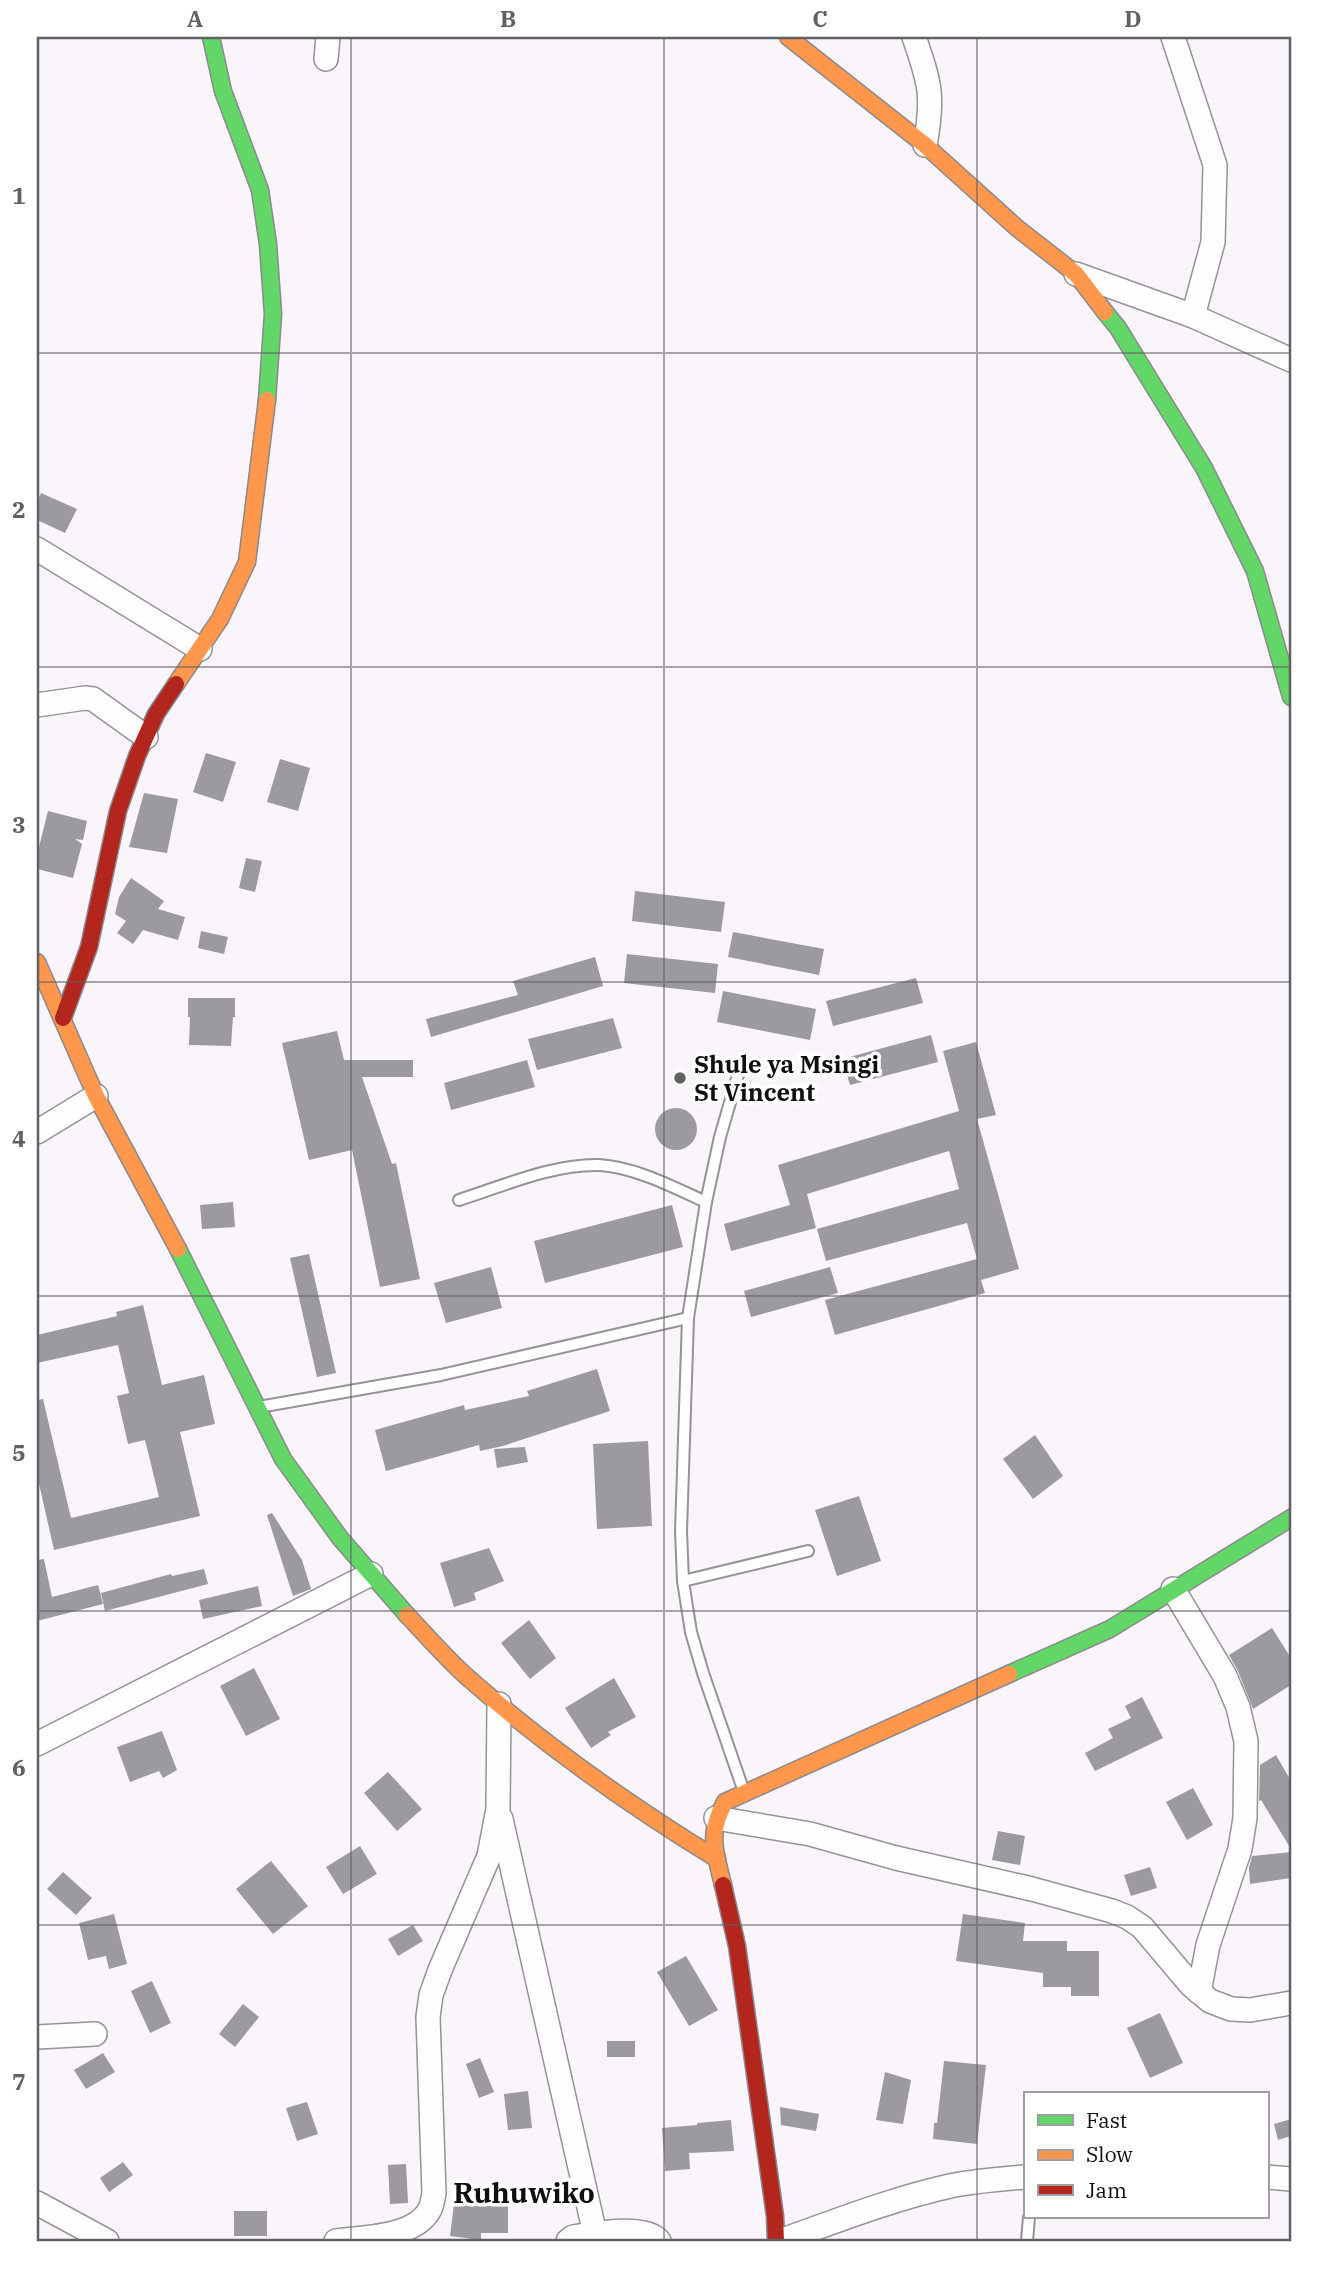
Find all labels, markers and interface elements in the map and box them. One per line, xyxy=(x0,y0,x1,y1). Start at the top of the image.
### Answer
text: A xyxy=(187,3,203,33)
text: B xyxy=(500,3,516,33)
text: C xyxy=(812,3,828,33)
text: D xyxy=(1124,3,1142,33)
text: 1 xyxy=(12,180,26,210)
text: 2 xyxy=(12,494,26,524)
text: 3 xyxy=(12,809,26,839)
place label: Shule ya Msingi St Vincent xyxy=(694,1048,879,1108)
marker: Shule ya Msingi St Vincent xyxy=(672,1070,688,1086)
text: 4 xyxy=(12,1123,26,1153)
text: 5 xyxy=(12,1437,26,1467)
text: 6 xyxy=(12,1752,26,1782)
text: 7 xyxy=(12,2066,26,2096)
legend xyxy=(1024,2092,1268,2218)
text: Fast xyxy=(1086,2106,1127,2134)
text: Slow xyxy=(1086,2140,1133,2168)
district label: Ruhuwiko xyxy=(453,2174,595,2211)
text: Jam xyxy=(1086,2176,1127,2204)

